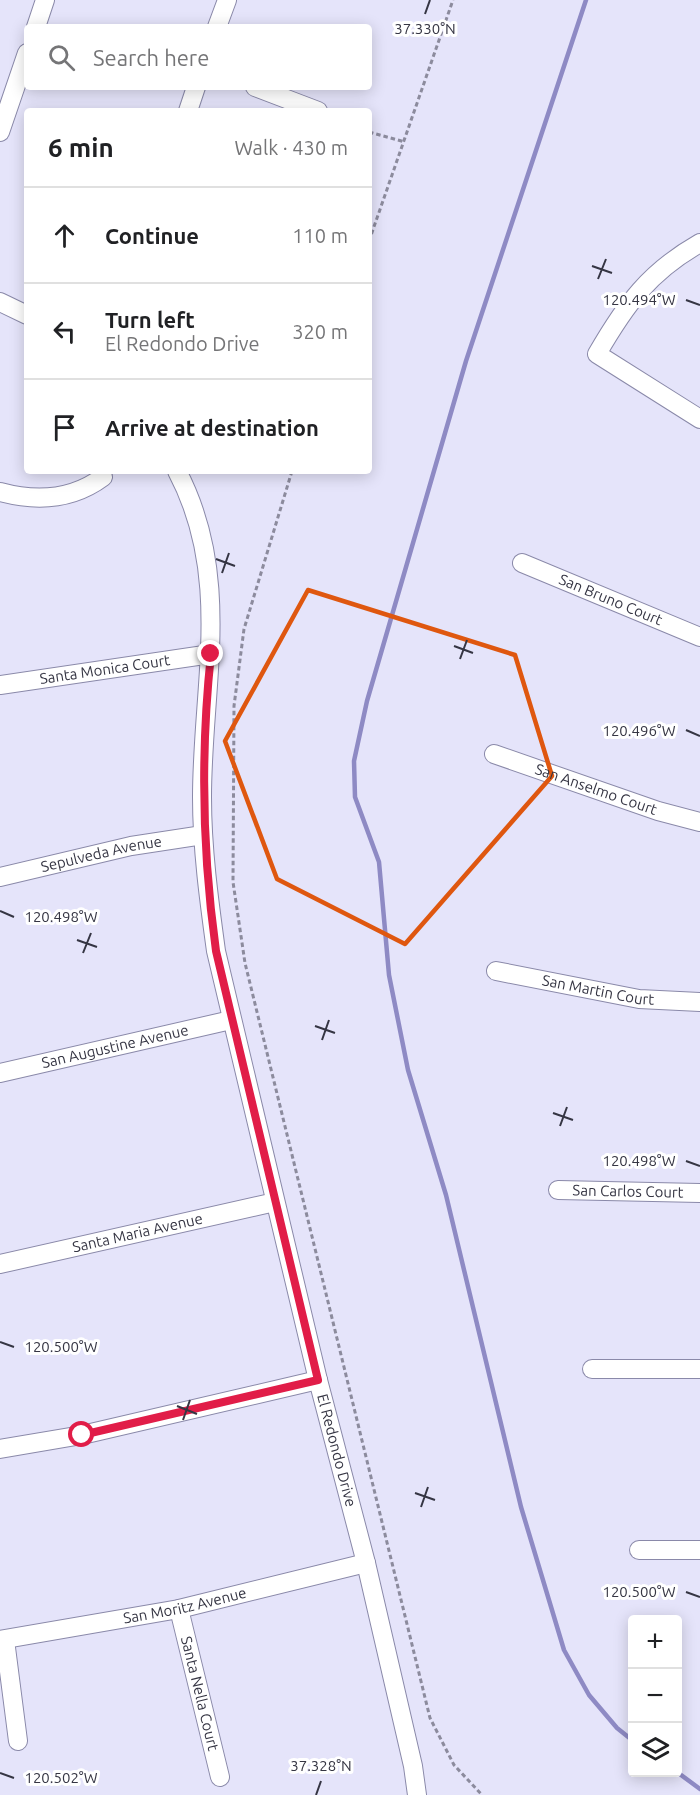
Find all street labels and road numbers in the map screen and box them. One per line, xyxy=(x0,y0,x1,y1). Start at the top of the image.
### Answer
street label: San Bruno Court xyxy=(557,570,665,628)
street label: Santa Monica Court xyxy=(39,651,171,687)
street label: San Anselmo Court xyxy=(533,760,660,818)
street label: Sepulveda Avenue xyxy=(39,832,163,875)
street label: San Martin Court xyxy=(541,971,655,1008)
street label: San Augustine Avenue xyxy=(40,1021,190,1071)
street label: San Carlos Court xyxy=(572,1181,684,1201)
street label: Santa Maria Avenue xyxy=(71,1210,204,1255)
street label: El Redondo Drive xyxy=(314,1392,360,1509)
street label: San Moritz Avenue xyxy=(122,1584,248,1627)
street label: Santa Nella Court xyxy=(178,1634,222,1753)

